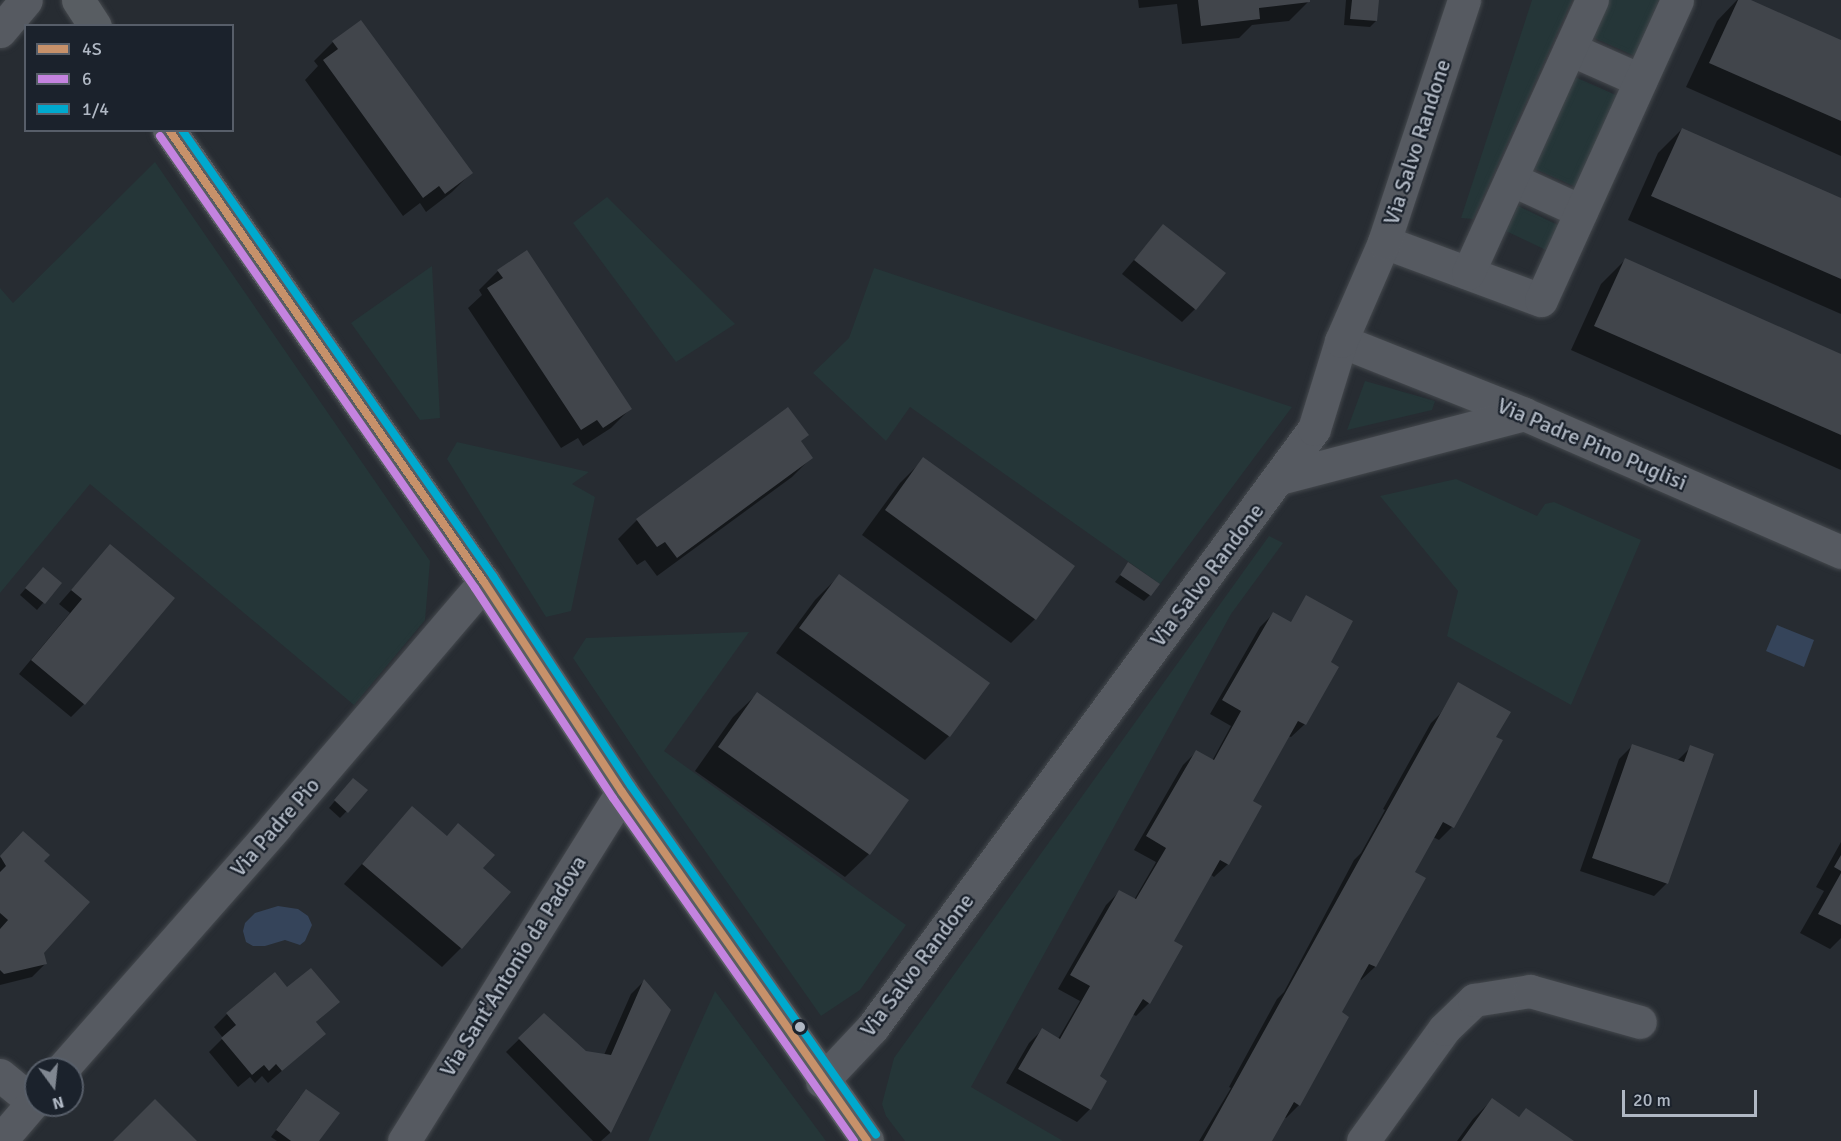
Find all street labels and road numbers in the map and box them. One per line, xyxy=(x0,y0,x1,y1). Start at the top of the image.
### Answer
street label: Via Salvo Randone xyxy=(1378,56,1456,228)
street label: Via Padre Pino Puglisi xyxy=(1493,392,1691,496)
street label: Via Salvo Randone xyxy=(1145,498,1269,652)
street label: Via Padre Pio xyxy=(225,772,325,882)
street label: Via Sant'Antonio da Padova xyxy=(434,851,592,1081)
street label: Via Salvo Randone xyxy=(855,888,979,1042)

